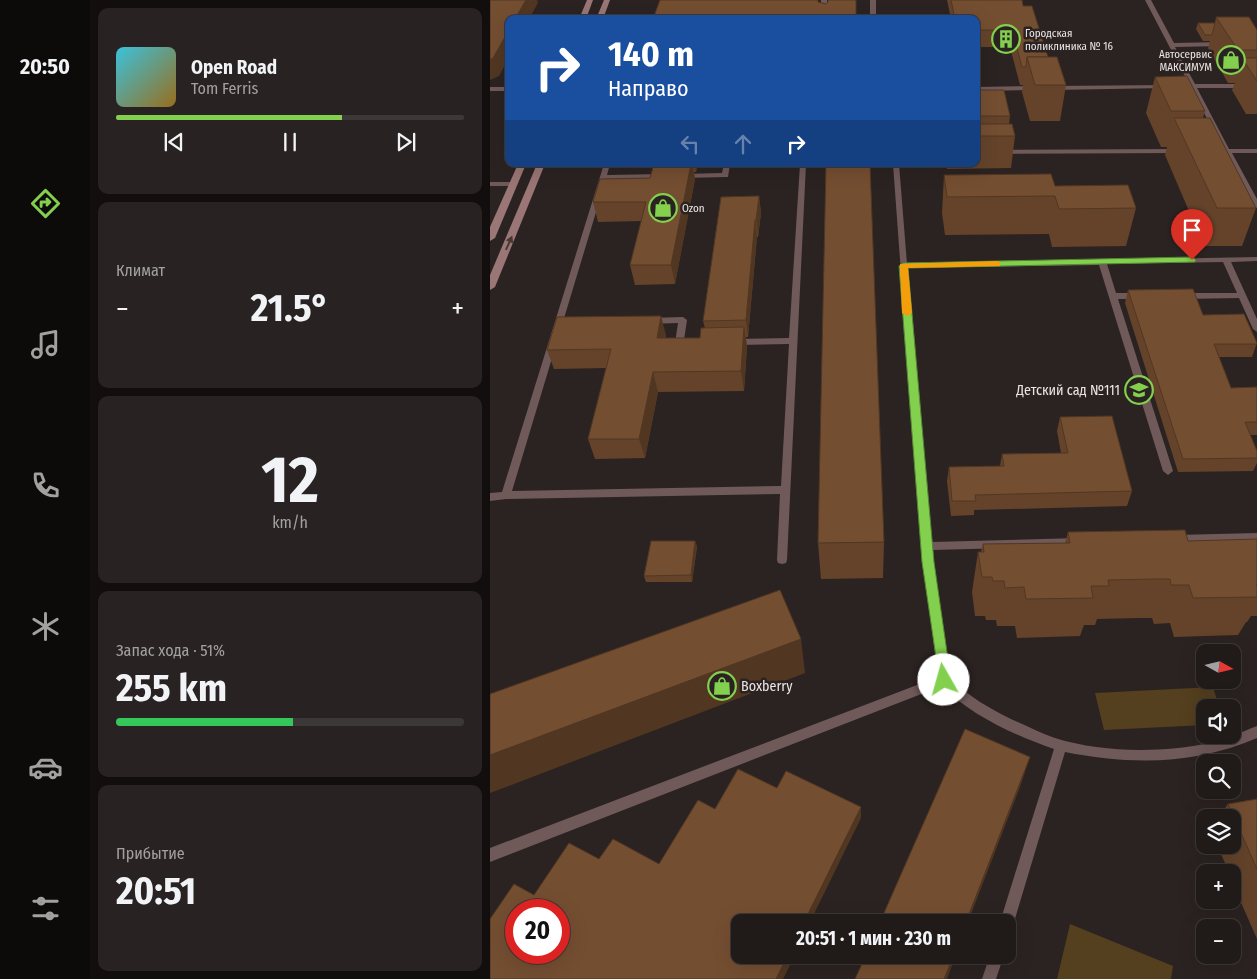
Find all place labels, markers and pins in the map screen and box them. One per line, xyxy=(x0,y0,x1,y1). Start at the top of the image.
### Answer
building icon: Городская поликлиника № 16 xyxy=(991,24,1021,54)
place label: Городская поликлиника № 16 xyxy=(1025,27,1113,53)
shop icon: Автосервис МАКСИМУМ xyxy=(1216,45,1246,75)
place label: Автосервис МАКСИМУМ xyxy=(1159,48,1212,74)
shop icon: Ozon xyxy=(648,193,678,223)
place label: Ozon xyxy=(682,202,705,215)
pin xyxy=(1171,209,1213,260)
school or university icon: Детский сад №111 xyxy=(1124,375,1154,405)
place label: Детский сад №111 xyxy=(1015,382,1120,399)
shop icon: Boxberry xyxy=(707,671,737,701)
place label: Boxberry xyxy=(741,678,793,695)

